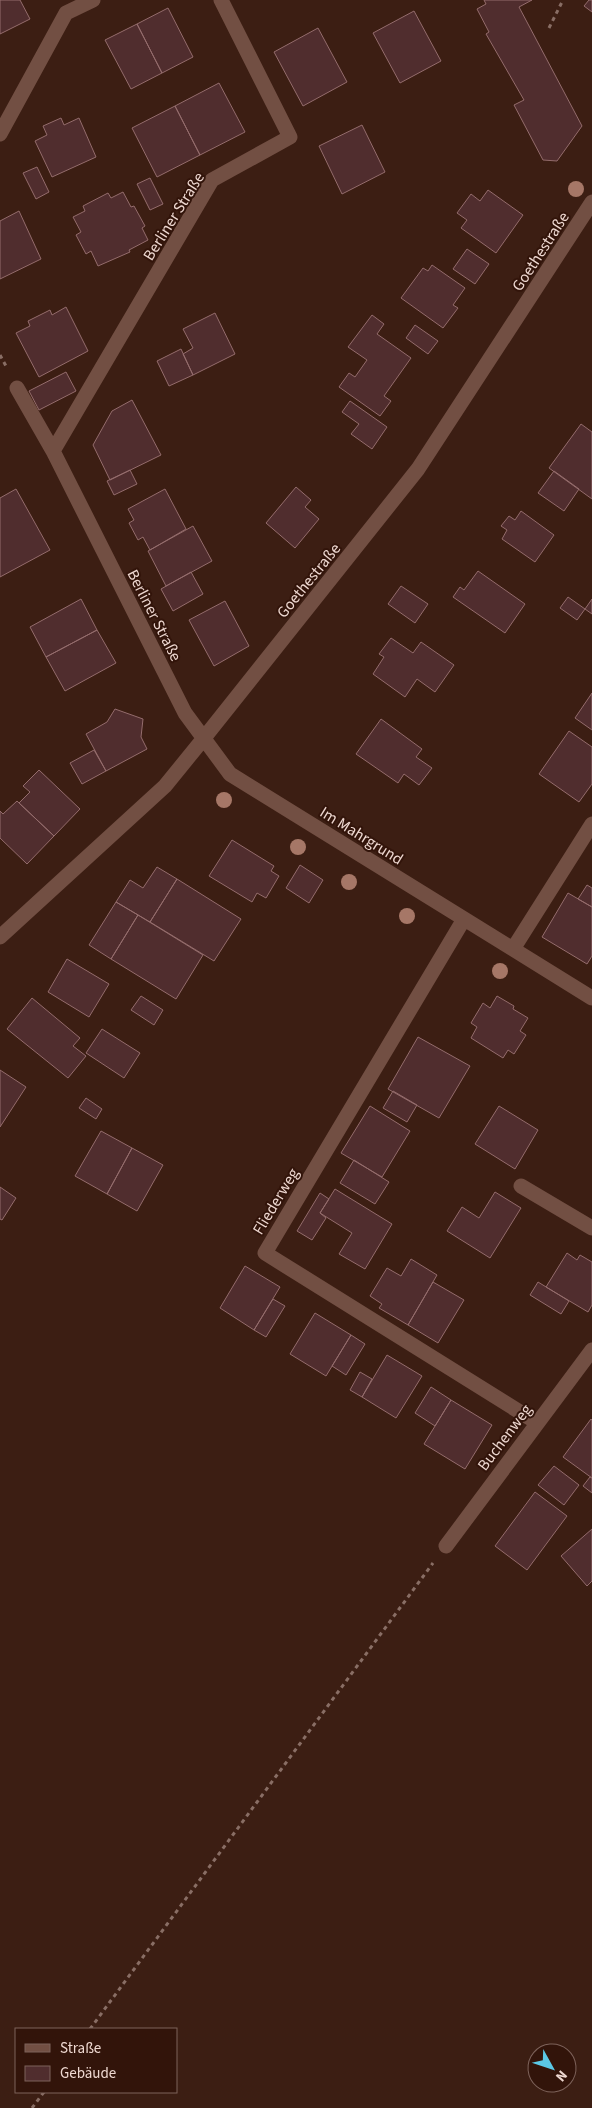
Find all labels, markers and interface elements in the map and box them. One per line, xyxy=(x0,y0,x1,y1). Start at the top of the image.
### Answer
street label: Berliner Straße xyxy=(138,168,210,265)
street label: Goethestraße xyxy=(507,208,575,296)
street label: Goethestraße xyxy=(272,538,346,623)
street label: Berliner Straße xyxy=(122,566,187,665)
street label: Im Mahrgrund xyxy=(316,802,407,870)
street label: Fliederweg xyxy=(247,1164,304,1239)
street label: Buchenweg xyxy=(473,1400,537,1475)
legend xyxy=(15,2028,178,2093)
text: Straße xyxy=(60,2038,101,2059)
north arrow xyxy=(527,2043,577,2093)
text: Gebäude xyxy=(60,2063,116,2084)
text: N xyxy=(551,2066,572,2086)

